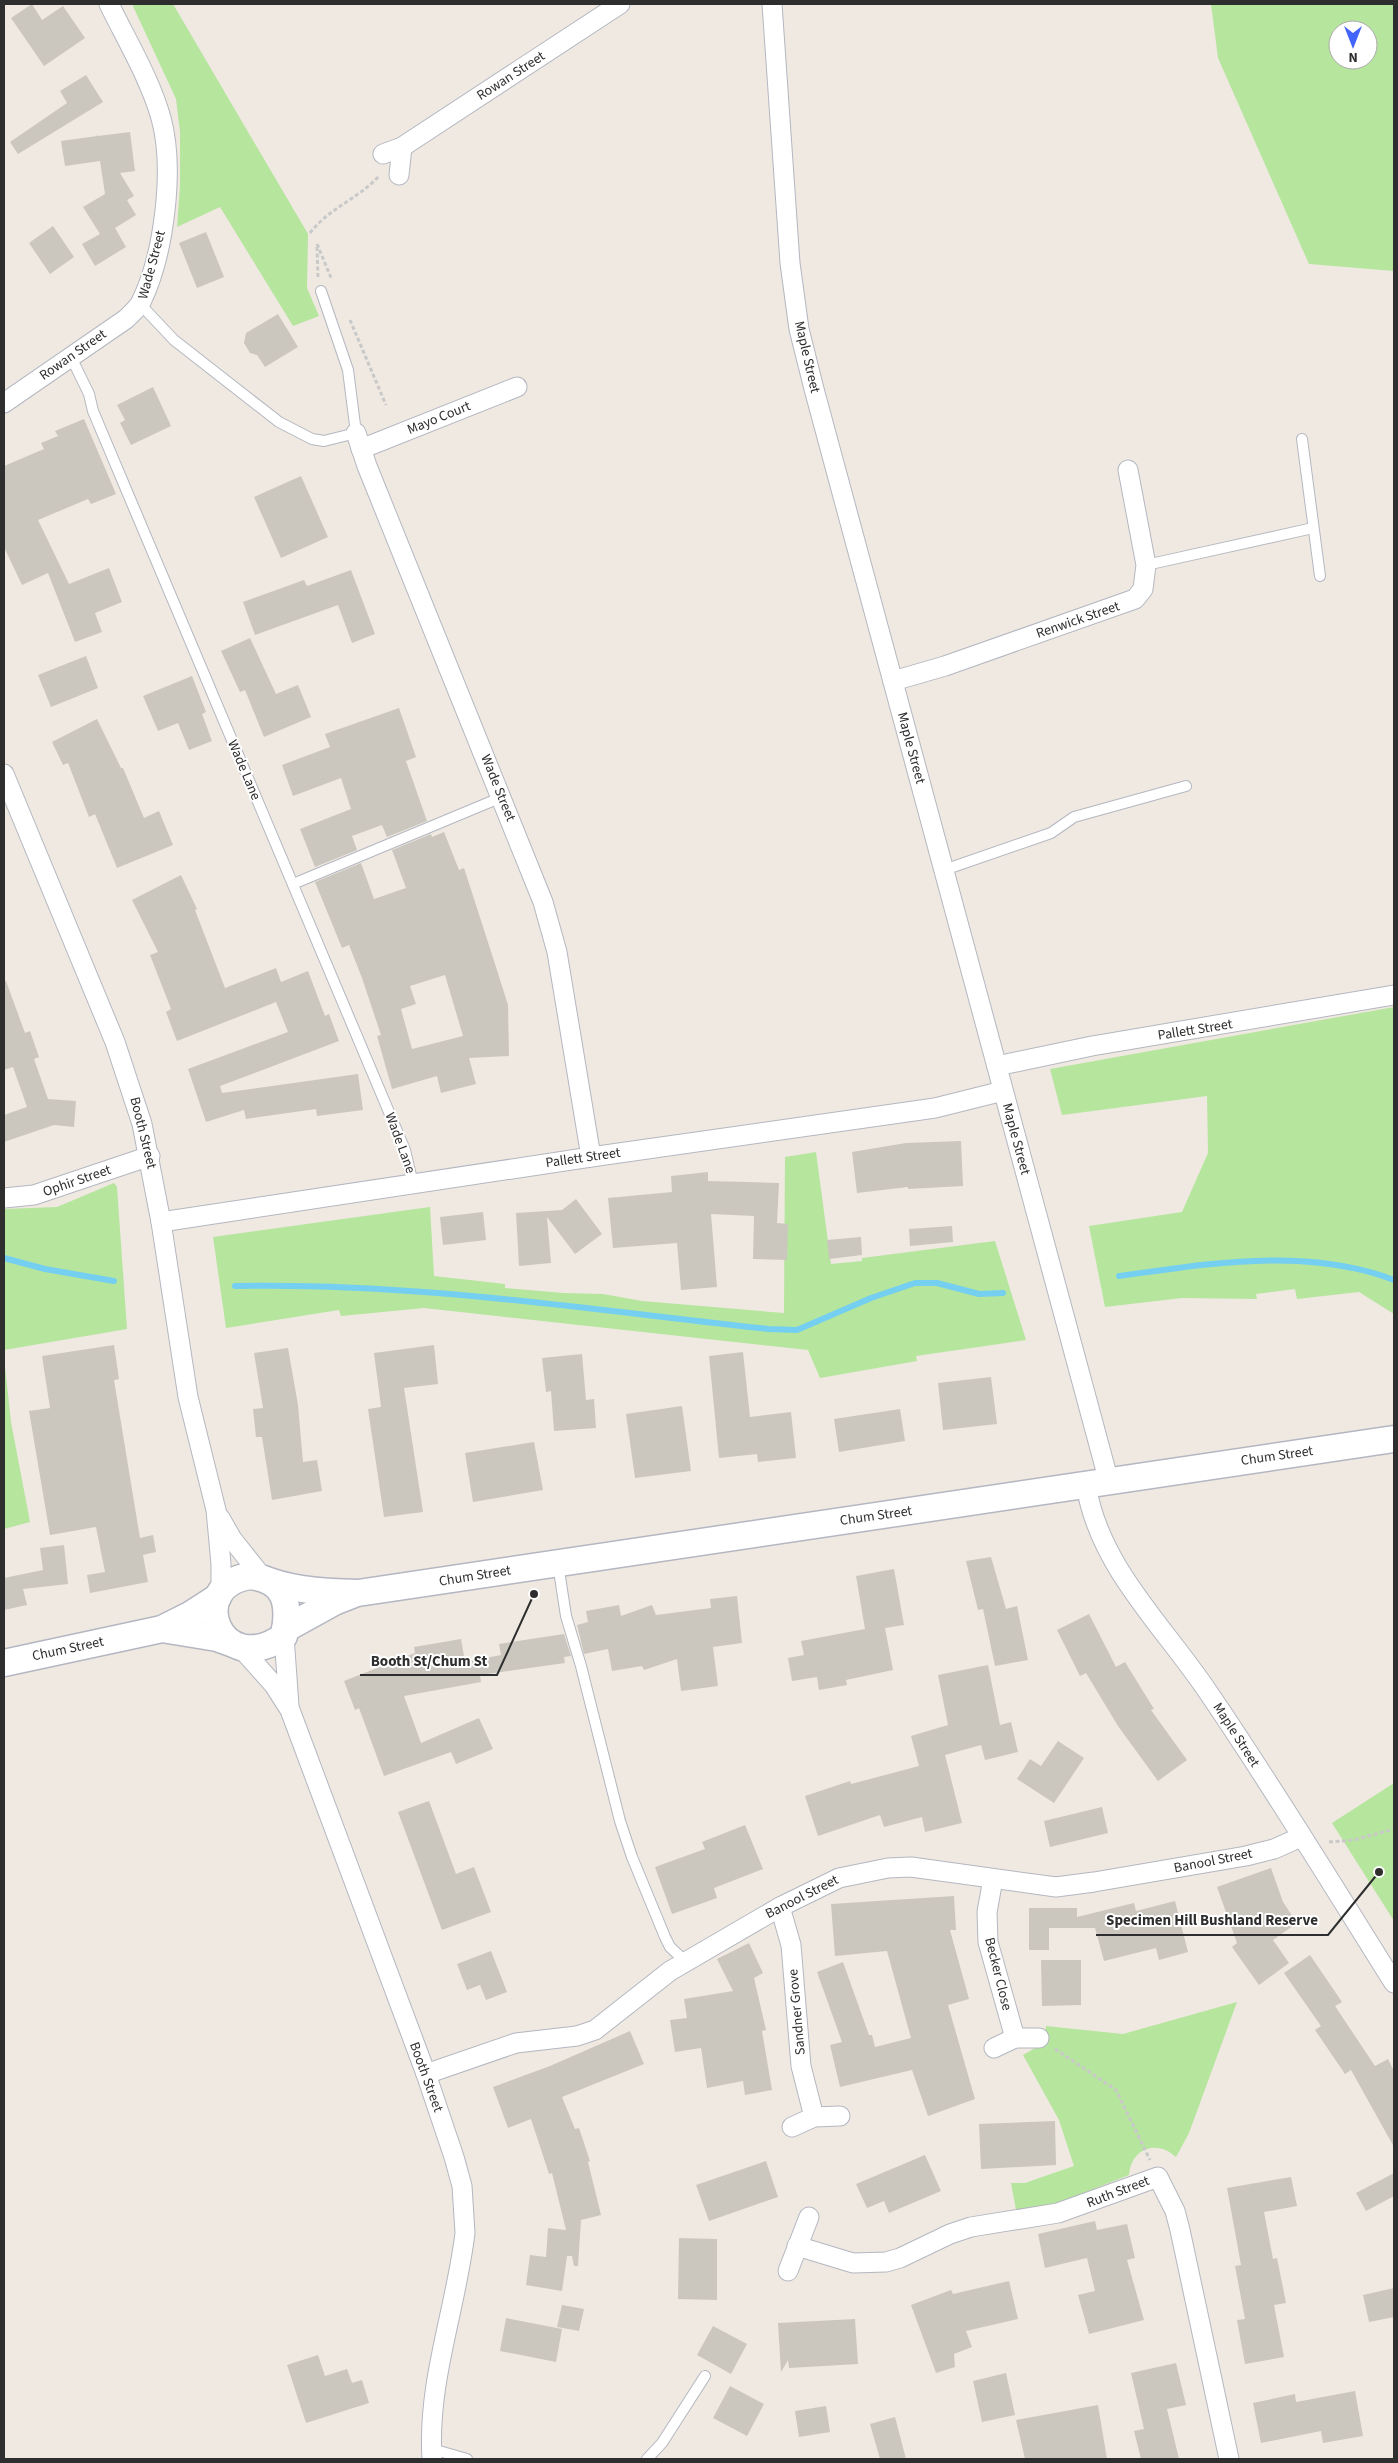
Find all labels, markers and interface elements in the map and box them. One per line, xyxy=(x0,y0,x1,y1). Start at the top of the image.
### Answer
north arrow xyxy=(1328,20,1378,70)
street label: Rowan Street xyxy=(473,46,549,106)
text: N xyxy=(1348,47,1358,67)
street label: Wade Street xyxy=(133,228,171,302)
street label: Maple Street xyxy=(789,319,825,395)
street label: Rowan Street xyxy=(35,324,111,386)
street label: Mayo Court xyxy=(404,396,474,440)
street label: Renwick Street xyxy=(1034,596,1123,644)
street label: Maple Street xyxy=(892,710,930,786)
street label: Wade Lane xyxy=(222,737,266,803)
street label: Wade Street xyxy=(476,752,521,825)
street label: Pallett Street xyxy=(1156,1014,1234,1046)
street label: Booth Street xyxy=(124,1095,162,1171)
street label: Maple Street xyxy=(997,1101,1035,1177)
street label: Wade Lane xyxy=(380,1110,420,1176)
street label: Pallett Street xyxy=(544,1143,622,1173)
street label: Ophir Street xyxy=(40,1160,114,1202)
street label: Chum Street xyxy=(1240,1441,1315,1471)
street label: Chum Street xyxy=(839,1501,914,1531)
street label: Chum Street xyxy=(438,1560,513,1592)
street label: Chum Street xyxy=(30,1632,106,1666)
callout: Booth St/Chum St xyxy=(360,1645,497,1675)
text: Booth St/Chum St xyxy=(371,1651,487,1672)
street label: Maple Street xyxy=(1208,1699,1265,1771)
street label: Banool Street xyxy=(1172,1844,1254,1878)
street label: Banool Street xyxy=(762,1870,842,1924)
callout: Specimen Hill Bushland Reserve xyxy=(1096,1905,1328,1935)
text: Specimen Hill Bushland Reserve xyxy=(1106,1910,1318,1931)
street label: Becker Close xyxy=(979,1935,1017,2013)
street label: Sandner Grove xyxy=(783,1968,811,2056)
street label: Booth Street xyxy=(404,2039,448,2115)
street label: Ruth Street xyxy=(1084,2171,1153,2213)

